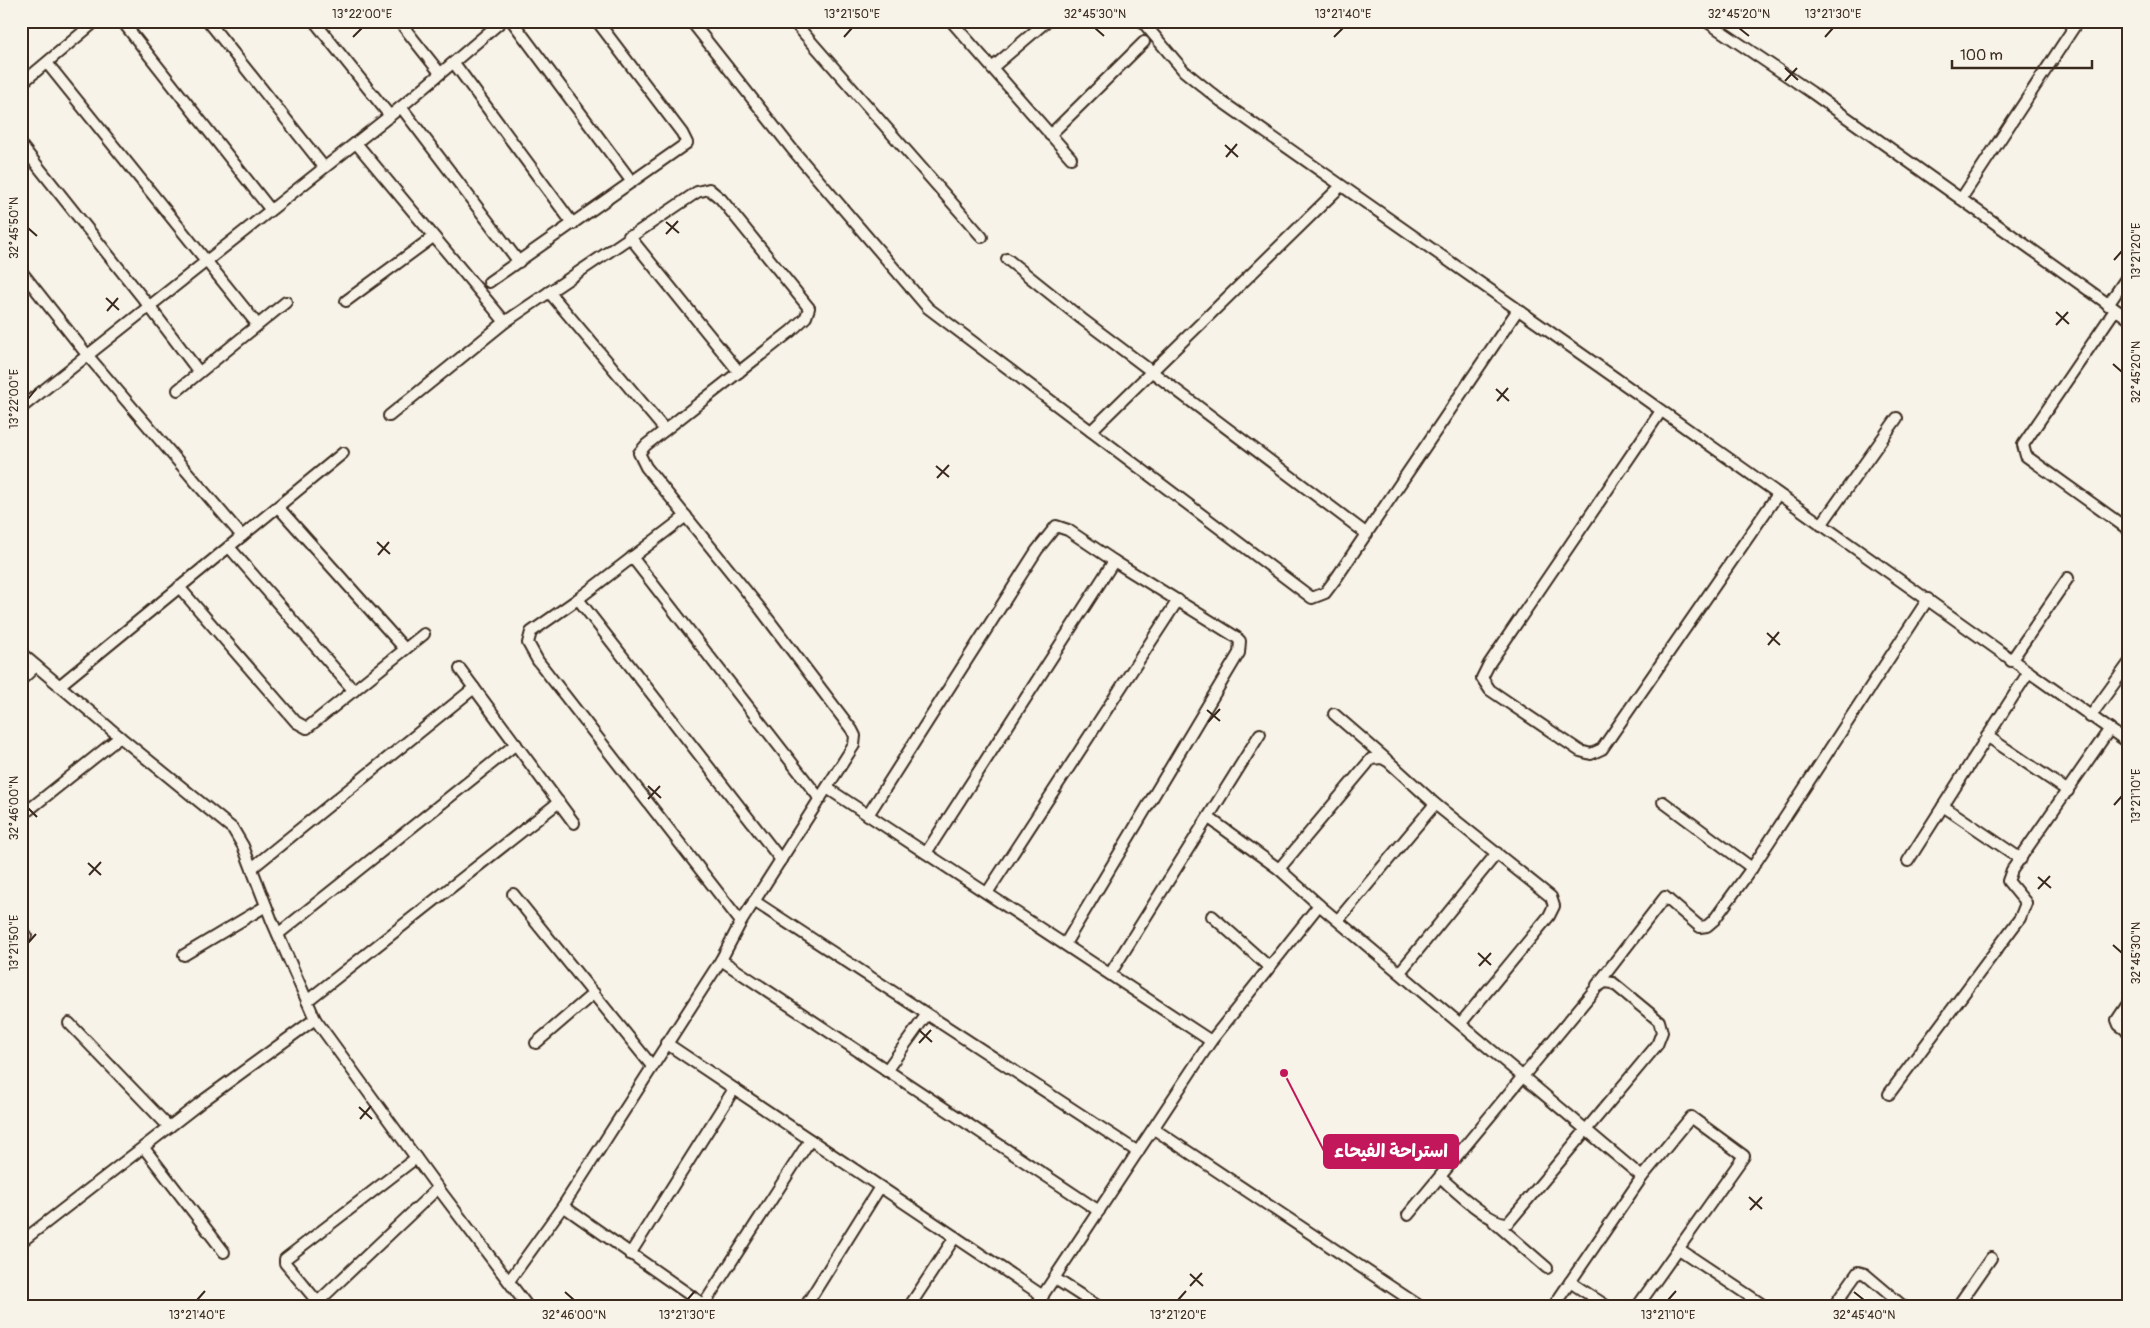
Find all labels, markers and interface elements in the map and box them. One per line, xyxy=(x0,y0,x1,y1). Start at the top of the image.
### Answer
text: 13°22'00"E xyxy=(332,7,392,22)
text: 13°21'50"E xyxy=(824,7,880,22)
text: 32°45'30"N xyxy=(1064,7,1126,22)
text: 13°21'40"E xyxy=(1315,7,1371,22)
text: 32°45'20"N xyxy=(1708,7,1770,22)
text: 13°21'30"E xyxy=(1805,7,1861,22)
scale bar xyxy=(1952,38,2092,70)
text: 100 m xyxy=(1960,46,2003,65)
text: 32°45'50"N xyxy=(7,197,22,259)
text: 13°21'20"E xyxy=(2129,223,2144,279)
text: 32°45'20"N xyxy=(2129,341,2144,403)
text: 13°22'00"E xyxy=(7,369,22,429)
text: 13°21'10"E xyxy=(2129,769,2144,823)
text: 32°46'00"N xyxy=(7,776,22,840)
text: 13°21'50"E xyxy=(7,915,22,971)
text: 32°45'30"N xyxy=(2129,922,2144,984)
callout: استراحة الفيحاء xyxy=(1324,1135,1458,1168)
text: استراحة الفيحاء xyxy=(1334,1140,1448,1163)
text: 13°21'40"E xyxy=(169,1308,225,1323)
text: 32°46'00"N xyxy=(542,1308,606,1323)
text: 13°21'30"E xyxy=(659,1308,715,1323)
text: 13°21'20"E xyxy=(1150,1308,1206,1323)
text: 13°21'10"E xyxy=(1641,1308,1695,1323)
text: 32°45'40"N xyxy=(1833,1308,1895,1323)

